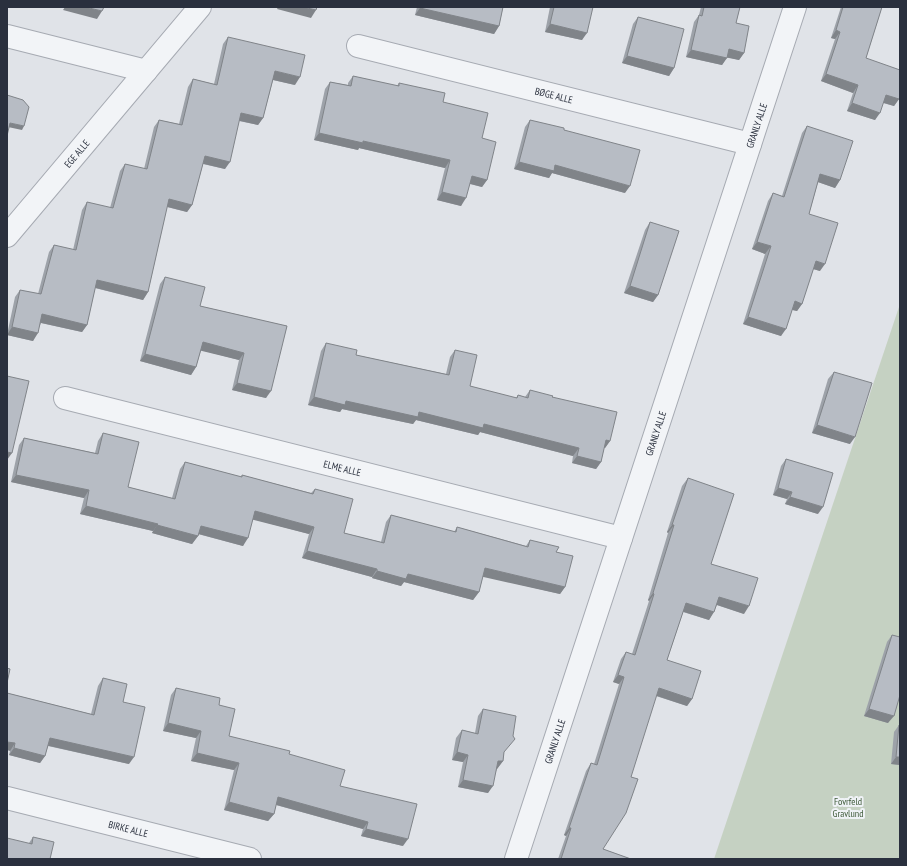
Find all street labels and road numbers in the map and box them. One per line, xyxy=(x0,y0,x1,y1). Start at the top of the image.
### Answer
street label: BØGE ALLE xyxy=(534,84,574,106)
street label: GRANLY ALLE xyxy=(743,101,770,150)
street label: EGE ALLE xyxy=(61,137,92,170)
street label: GRANLY ALLE xyxy=(642,409,669,458)
street label: ELME ALLE xyxy=(322,457,362,479)
street label: GRANLY ALLE xyxy=(542,717,568,765)
street label: BIRKE ALLE xyxy=(107,818,149,840)

